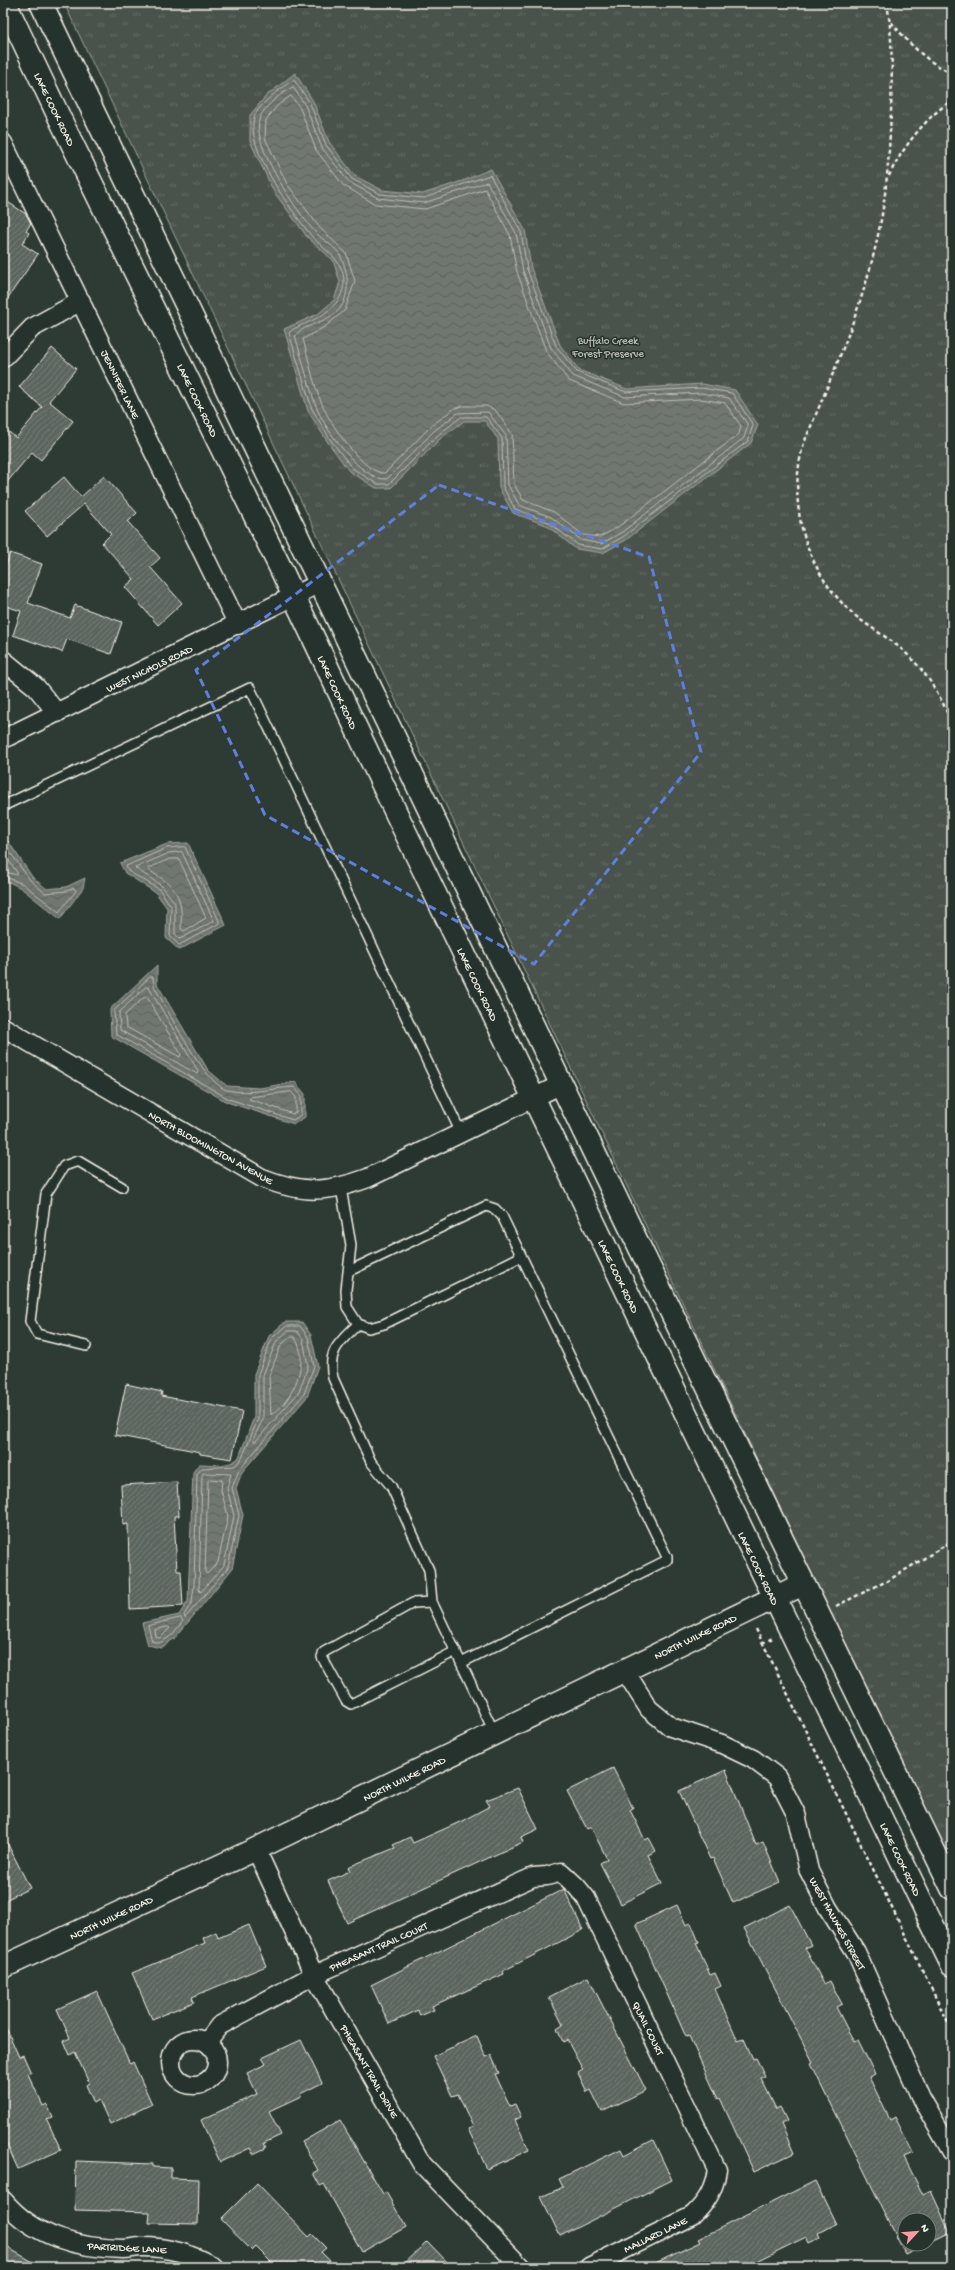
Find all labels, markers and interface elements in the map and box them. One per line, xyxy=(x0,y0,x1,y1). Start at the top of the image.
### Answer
street label: LAKE COOK ROAD xyxy=(30,71,76,149)
park label: Buffalo Creek Forest Preserve xyxy=(571,335,644,361)
street label: JENNIFER LANE xyxy=(97,348,142,422)
street label: LAKE COOK ROAD xyxy=(173,362,219,440)
street label: WEST NICHOLS ROAD xyxy=(105,643,196,696)
street label: LAKE COOK ROAD xyxy=(314,654,359,732)
street label: LAKE COOK ROAD xyxy=(453,946,499,1024)
street label: NORTH BLOOMINGTON AVENUE xyxy=(146,1109,275,1189)
street label: LAKE COOK ROAD xyxy=(594,1238,640,1316)
street label: LAKE COOK ROAD xyxy=(734,1530,780,1608)
street label: NORTH WILKE ROAD xyxy=(653,1612,740,1663)
street label: NORTH WILKE ROAD xyxy=(362,1754,449,1805)
street label: LAKE COOK ROAD xyxy=(876,1821,922,1899)
street label: WEST HAWKES STREET xyxy=(806,1876,867,1973)
street label: NORTH WILKE ROAD xyxy=(68,1894,156,1943)
street label: PHEASANT TRAIL COURT xyxy=(327,1920,430,1975)
street label: QUAIL COURT xyxy=(629,2000,666,2058)
street label: PHEASANT TRAIL DRIVE xyxy=(336,2022,400,2122)
north arrow xyxy=(897,2212,937,2252)
street label: MALLARD LANE xyxy=(622,2215,690,2256)
text: N xyxy=(917,2223,931,2234)
street label: PARTRIDGE LANE xyxy=(86,2241,168,2257)

